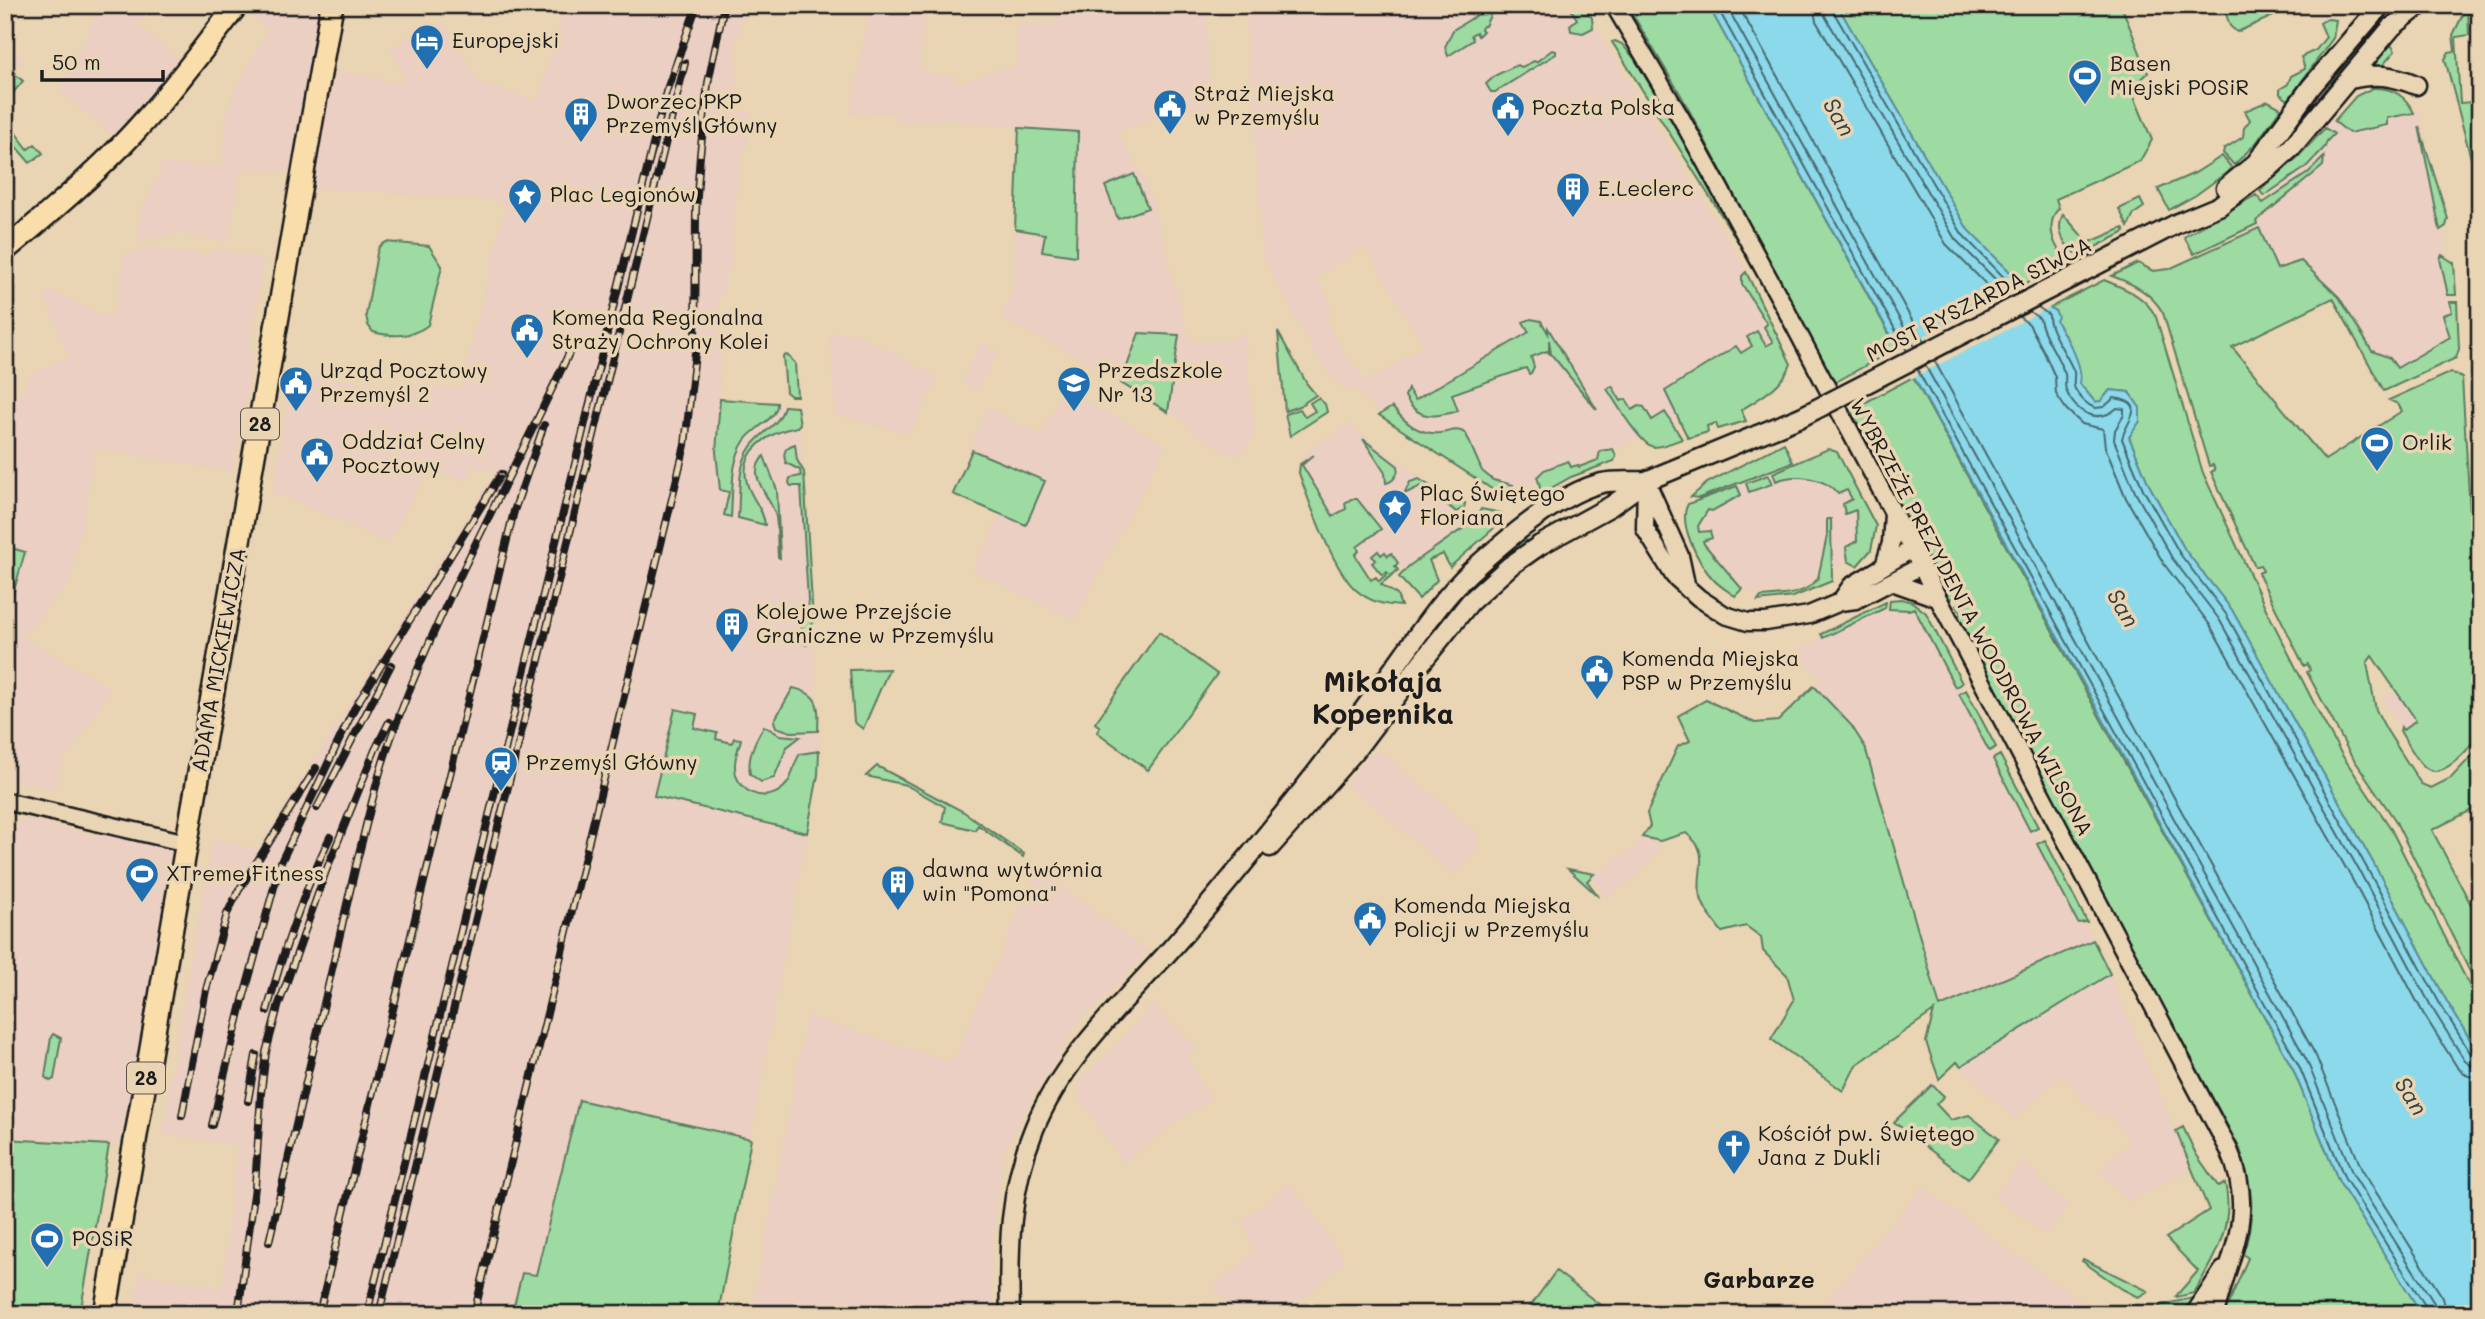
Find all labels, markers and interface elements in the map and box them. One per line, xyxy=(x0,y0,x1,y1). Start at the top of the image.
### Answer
hotel icon: Europejski xyxy=(408,22,446,71)
place label: Europejski xyxy=(452,26,559,53)
scale bar xyxy=(42,38,163,82)
text: 50 m xyxy=(52,48,101,75)
place label: Basen Miejski POSiR xyxy=(2110,49,2249,100)
sports icon: Basen Miejski POSiR xyxy=(2066,57,2104,106)
place label: Straż Miejska w Przemyślu xyxy=(1194,79,1335,130)
place label: Dworzec PKP Przemyśl Główny xyxy=(606,87,777,138)
public building icon: Straż Miejska w Przemyślu xyxy=(1151,87,1189,136)
public building icon: Poczta Polska xyxy=(1489,89,1527,138)
water label: San xyxy=(1817,92,1863,141)
place label: Poczta Polska xyxy=(1532,93,1675,120)
building icon: Dworzec PKP Przemyśl Główny xyxy=(562,95,600,144)
building icon: E.Leclerc xyxy=(1554,170,1592,219)
place label: E.Leclerc xyxy=(1598,174,1694,201)
place icon: Plac Legionów xyxy=(506,176,544,225)
place label: Plac Legionów xyxy=(550,180,696,207)
street label: MOST RYSZARDA SIWCA xyxy=(1861,230,2096,367)
place label: Komenda Regionalna Straży Ochrony Kolei xyxy=(552,303,769,354)
public building icon: Komenda Regionalna Straży Ochrony Kolei xyxy=(508,311,546,360)
place label: Urząd Pocztowy Przemyśl 2 xyxy=(320,356,488,407)
place label: Przedszkole Nr 13 xyxy=(1098,356,1223,407)
public building icon: Urząd Pocztowy Przemyśl 2 xyxy=(277,364,315,413)
school or university icon: Przedszkole Nr 13 xyxy=(1055,364,1093,413)
street label: WYBRZEŻE PREZYDENTA WOODROWA WILSONA xyxy=(1845,393,2100,840)
road number: 28 xyxy=(241,408,279,440)
sports icon: Orlik xyxy=(2358,424,2396,473)
place label: Oddział Celny Pocztowy xyxy=(342,427,486,478)
place label: Orlik xyxy=(2402,428,2452,455)
public building icon: Oddział Celny Pocztowy xyxy=(298,435,336,484)
place label: Plac Świętego Floriana xyxy=(1420,479,1565,530)
place icon: Plac Świętego Floriana xyxy=(1376,487,1414,536)
street label: ADAMA MICKIEWICZA xyxy=(184,545,251,774)
water label: San xyxy=(2101,583,2147,632)
place label: Kolejowe Przejście Graniczne w Przemyślu xyxy=(756,597,994,648)
building icon: Kolejowe Przejście Graniczne w Przemyślu xyxy=(713,605,751,654)
place label: Komenda Miejska PSP w Przemyślu xyxy=(1622,644,1799,695)
public building icon: Komenda Miejska PSP w Przemyślu xyxy=(1578,652,1616,701)
district label: Mikołaja Kopernika xyxy=(1312,663,1454,731)
station icon: Przemyśl Główny xyxy=(482,744,520,793)
place label: Przemyśl Główny xyxy=(526,748,697,775)
sports icon: XTreme Fitness xyxy=(123,855,161,904)
place label: dawna wytwórnia win "Pomona" xyxy=(922,855,1103,906)
place label: XTreme Fitness xyxy=(166,859,324,886)
building icon: dawna wytwórnia win "Pomona" xyxy=(879,863,917,912)
place label: Komenda Miejska Policji w Przemyślu xyxy=(1394,891,1589,942)
public building icon: Komenda Miejska Policji w Przemyślu xyxy=(1351,899,1389,948)
road number: 28 xyxy=(127,1062,165,1094)
water label: San xyxy=(2389,1071,2435,1120)
place label: Kościół pw. Świętego Jana z Dukli xyxy=(1758,1119,1975,1170)
church icon: Kościół pw. Świętego Jana z Dukli xyxy=(1715,1127,1753,1176)
sports icon: POSiR xyxy=(28,1220,66,1269)
place label: POSiR xyxy=(72,1224,133,1251)
district label: Garbarze xyxy=(1703,1264,1815,1294)

